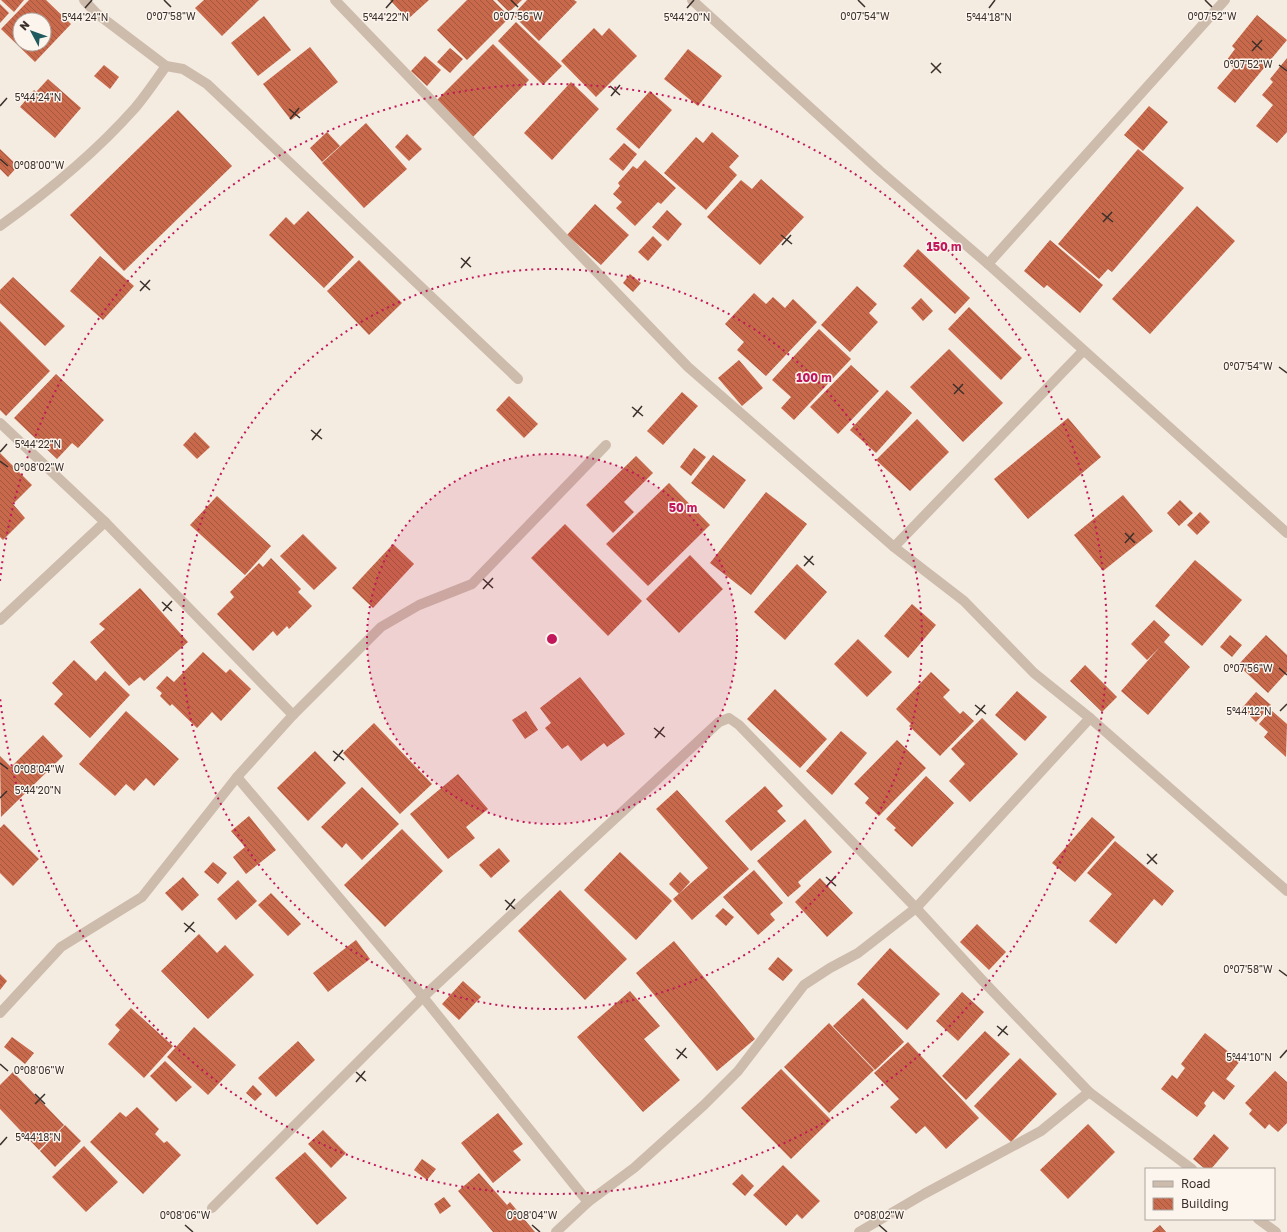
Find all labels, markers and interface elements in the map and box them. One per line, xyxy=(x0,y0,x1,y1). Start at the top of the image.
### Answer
text: 0°07'58"W xyxy=(146,10,196,22)
text: 0°07'56"W xyxy=(493,10,543,22)
text: 0°07'54"W xyxy=(840,10,890,22)
text: 0°07'52"W xyxy=(1187,10,1237,22)
text: 5°44'24"N xyxy=(62,11,108,23)
text: 5°44'22"N xyxy=(363,11,409,23)
text: 5°44'20"N xyxy=(664,11,710,23)
text: 5°44'18"N xyxy=(966,11,1012,23)
north arrow xyxy=(12,12,52,52)
text: N xyxy=(16,18,32,33)
text: 0°07'52"W xyxy=(1223,58,1273,70)
text: 5°44'24"N xyxy=(15,91,61,103)
text: 0°08'00"W xyxy=(14,159,65,171)
text: 150 m xyxy=(927,239,961,254)
text: 0°07'54"W xyxy=(1223,360,1273,372)
text: 100 m xyxy=(796,370,832,385)
text: 5°44'22"N xyxy=(15,438,61,450)
text: 0°08'02"W xyxy=(14,461,65,473)
text: 50 m xyxy=(669,500,697,515)
centre of rings xyxy=(545,632,559,646)
text: 0°07'56"W xyxy=(1223,662,1273,674)
text: 5°44'12"N xyxy=(1226,705,1272,717)
text: 0°08'04"W xyxy=(14,763,65,775)
text: 5°44'20"N xyxy=(15,784,61,796)
text: 0°07'58"W xyxy=(1223,963,1273,975)
text: 5°44'10"N xyxy=(1226,1051,1272,1063)
text: 0°08'06"W xyxy=(14,1064,65,1076)
text: 5°44'18"N xyxy=(15,1131,61,1143)
legend xyxy=(1145,1168,1275,1220)
text: Road xyxy=(1181,1176,1210,1191)
text: Building xyxy=(1181,1196,1229,1211)
text: 0°08'06"W xyxy=(160,1209,211,1221)
text: 0°08'04"W xyxy=(507,1209,558,1221)
text: 0°08'02"W xyxy=(854,1209,905,1221)

